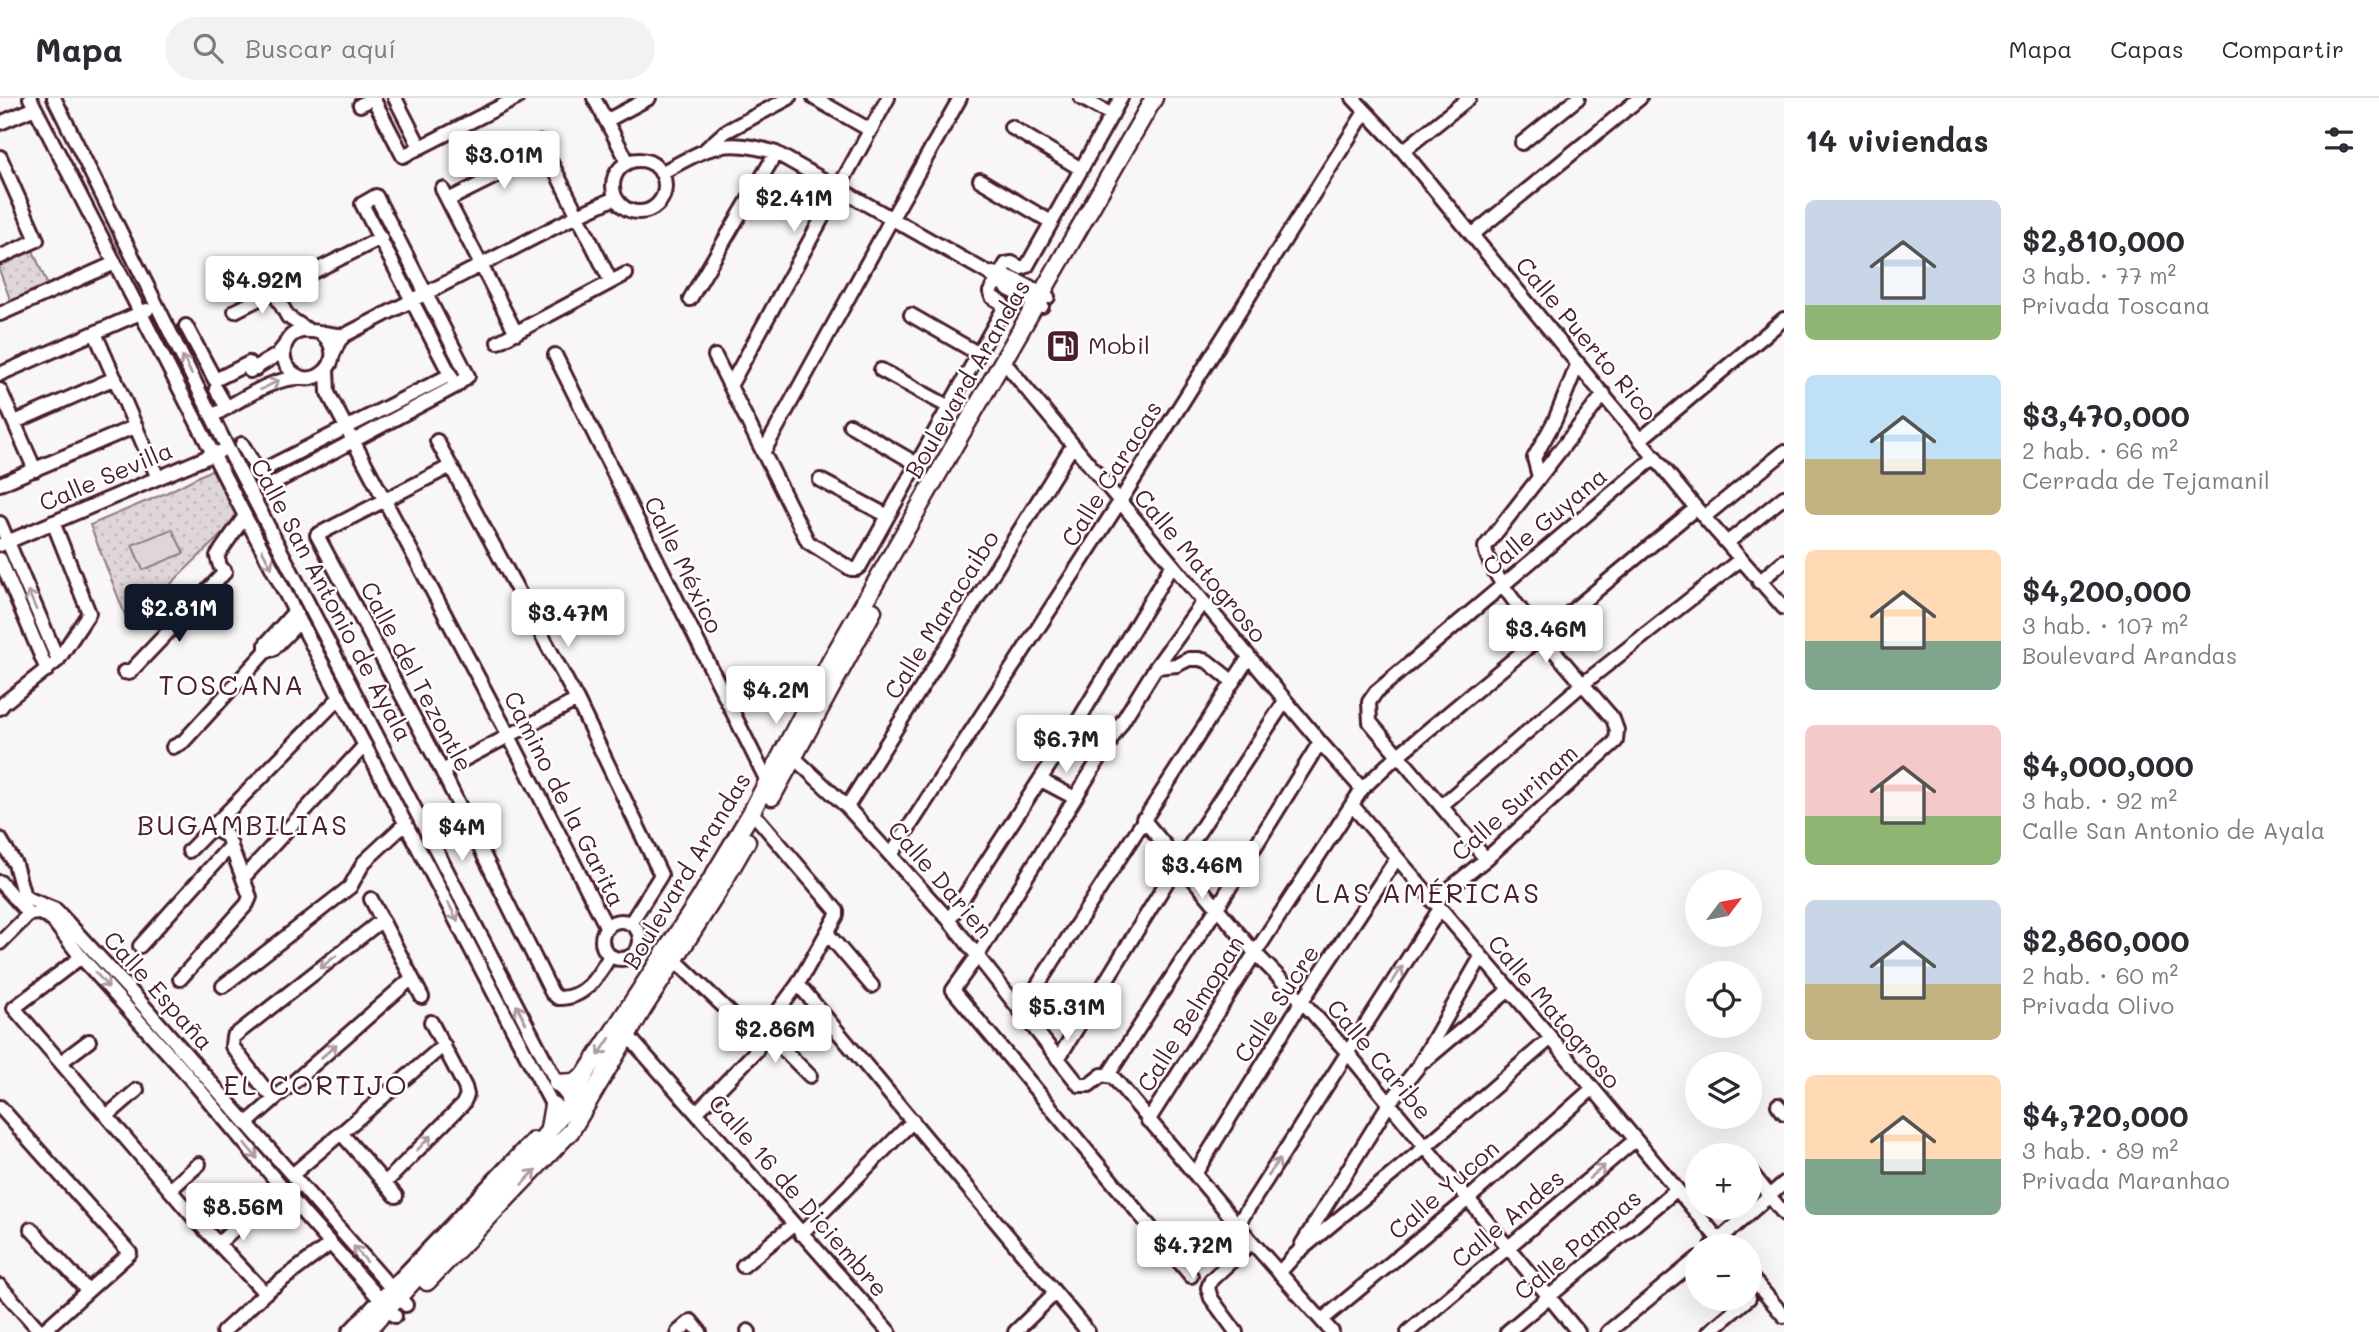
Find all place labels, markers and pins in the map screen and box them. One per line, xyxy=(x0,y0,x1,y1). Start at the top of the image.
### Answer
pin: $3.01M xyxy=(447,132,561,191)
pin: $2.41M xyxy=(737,174,851,234)
pin: $4.92M xyxy=(205,256,319,316)
fuel station icon: Mobil xyxy=(1044,327,1082,365)
place label: Mobil xyxy=(1088,329,1150,360)
pin: $2.81M xyxy=(122,584,236,644)
pin: $3.47M xyxy=(511,589,625,649)
pin: $3.46M xyxy=(1489,606,1603,665)
pin: $4.2M xyxy=(727,666,825,726)
pin: $6.7M xyxy=(1017,716,1115,775)
pin: $4M xyxy=(428,804,496,863)
pin: $3.46M xyxy=(1145,842,1259,901)
pin: $5.31M xyxy=(1010,984,1124,1043)
pin: $2.86M xyxy=(718,1006,832,1065)
pin: $8.56M xyxy=(186,1184,300,1243)
pin: $4.72M xyxy=(1136,1222,1250,1281)

